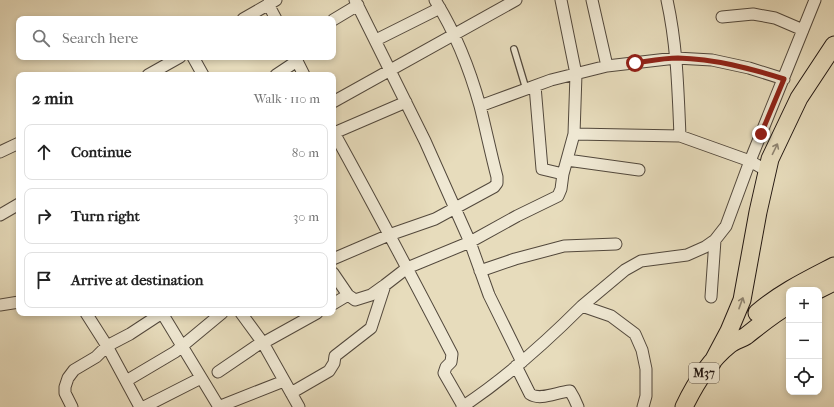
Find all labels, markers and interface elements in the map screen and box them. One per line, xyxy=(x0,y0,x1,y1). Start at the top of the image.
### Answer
search box xyxy=(16,16,336,60)
icon: search xyxy=(30,27,52,49)
text: Search here xyxy=(62,29,138,47)
route start xyxy=(626,54,644,72)
text: 2 min xyxy=(32,88,73,108)
text: Walk · 110 m xyxy=(254,91,320,106)
route end xyxy=(752,125,770,143)
icon: ahead xyxy=(33,141,55,163)
text: Continue xyxy=(71,143,131,161)
one-way arrow xyxy=(772,143,779,155)
text: 80 m xyxy=(292,145,319,160)
icon: right xyxy=(33,205,55,227)
text: Turn right xyxy=(71,207,140,225)
text: 30 m xyxy=(293,209,319,224)
icon: arrive xyxy=(33,269,55,291)
text: Arrive at destination xyxy=(71,271,203,289)
map controls xyxy=(786,287,822,395)
button: + xyxy=(786,287,822,323)
one-way arrow xyxy=(737,297,745,309)
button: − xyxy=(786,323,822,359)
button: locate xyxy=(786,359,822,395)
road number: M37 xyxy=(689,363,719,383)

